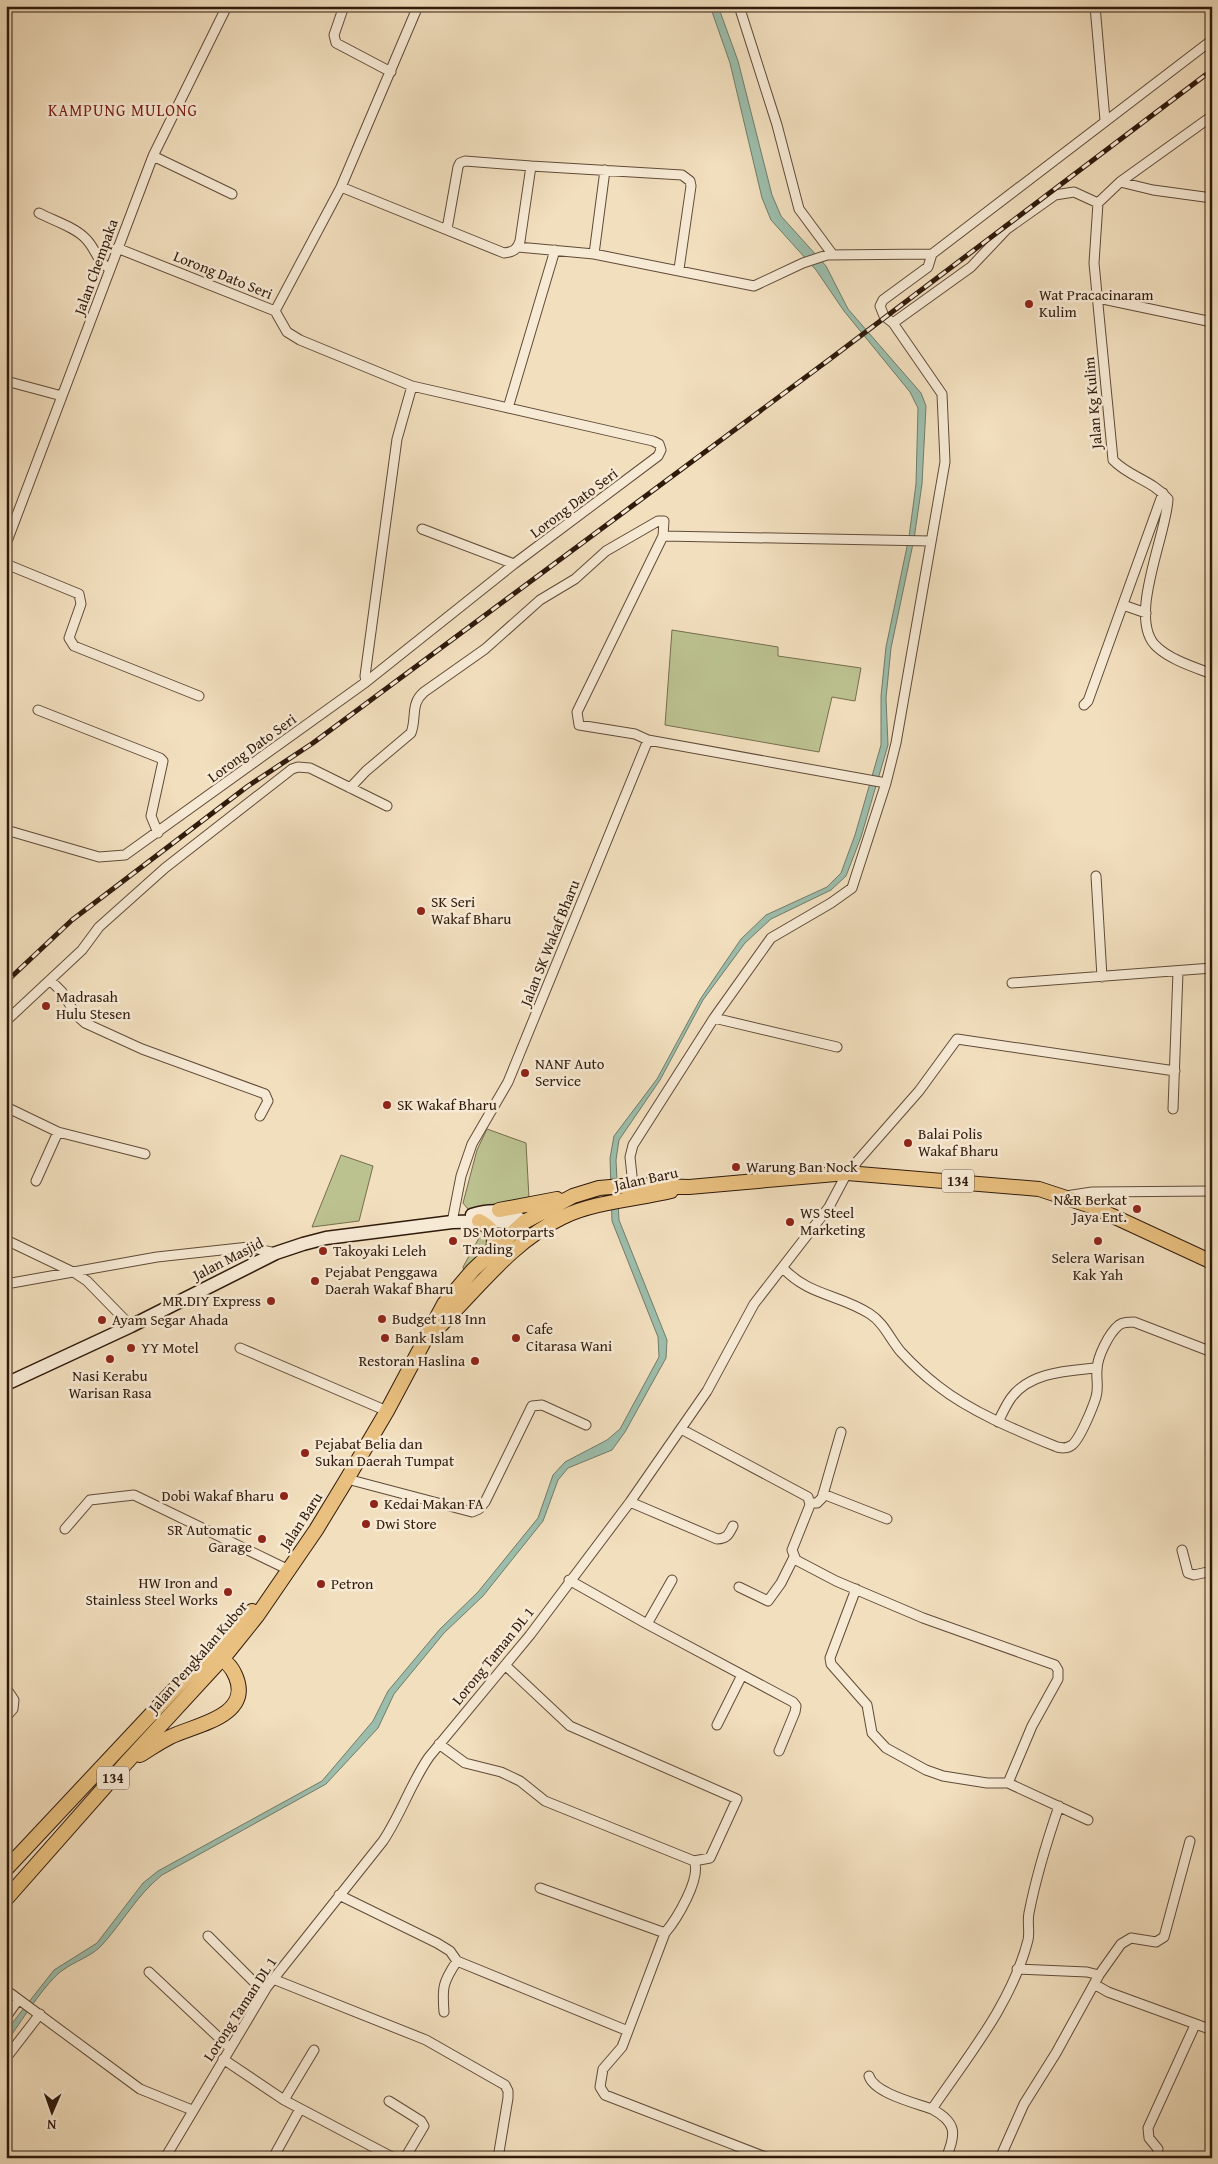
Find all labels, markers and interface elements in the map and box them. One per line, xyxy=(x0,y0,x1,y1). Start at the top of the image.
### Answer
district label: KAMPUNG MULONG xyxy=(48,98,198,122)
street label: Jalan Chempaka xyxy=(68,216,123,320)
street label: Lorong Dato Seri xyxy=(171,245,276,304)
place label: Wat Pracacinaram Kulim xyxy=(1039,284,1154,322)
marker: Wat Pracacinaram Kulim xyxy=(1023,298,1035,310)
street label: Jalan Kg Kulim xyxy=(1078,355,1107,452)
street label: Lorong Dato Seri xyxy=(525,463,622,543)
street label: Lorong Dato Seri xyxy=(203,708,300,787)
street label: Jalan SK Wakaf Bharu xyxy=(514,876,585,1011)
place label: SK Seri Wakaf Bharu xyxy=(431,891,512,929)
marker: SK Seri Wakaf Bharu xyxy=(415,905,427,917)
place label: Madrasah Hulu Stesen xyxy=(56,986,131,1024)
marker: Madrasah Hulu Stesen xyxy=(40,1000,52,1012)
place label: NANF Auto Service xyxy=(535,1053,605,1091)
marker: NANF Auto Service xyxy=(519,1067,531,1079)
place label: SK Wakaf Bharu xyxy=(397,1094,498,1115)
marker: SK Wakaf Bharu xyxy=(381,1099,393,1111)
place label: Balai Polis Wakaf Bharu xyxy=(918,1123,999,1161)
marker: Balai Polis Wakaf Bharu xyxy=(902,1137,914,1149)
place label: Warung Ban Nock xyxy=(746,1156,858,1177)
street label: Jalan Baru xyxy=(610,1161,681,1196)
marker: Warung Ban Nock xyxy=(730,1161,742,1173)
road number: 134 xyxy=(942,1170,974,1192)
place label: N&R Berkat Jaya Ent. xyxy=(1053,1189,1128,1227)
place label: WS Steel Marketing xyxy=(800,1202,866,1240)
marker: N&R Berkat Jaya Ent. xyxy=(1131,1203,1143,1215)
marker: WS Steel Marketing xyxy=(784,1216,796,1228)
place label: DS Motorparts Trading xyxy=(463,1221,554,1259)
street label: Jalan Masjid xyxy=(187,1232,267,1286)
marker: DS Motorparts Trading xyxy=(447,1235,459,1247)
marker: Selera Warisan Kak Yah xyxy=(1092,1235,1104,1247)
place label: Takoyaki Leleh xyxy=(333,1240,427,1261)
marker: Takoyaki Leleh xyxy=(317,1245,329,1257)
place label: Selera Warisan Kak Yah xyxy=(1051,1247,1145,1285)
place label: Pejabat Penggawa Daerah Wakaf Bharu xyxy=(325,1261,454,1299)
marker: Pejabat Penggawa Daerah Wakaf Bharu xyxy=(309,1275,321,1287)
place label: MR.DIY Express xyxy=(162,1290,261,1311)
marker: MR.DIY Express xyxy=(265,1295,277,1307)
place label: Budget 118 Inn xyxy=(392,1308,487,1329)
place label: Ayam Segar Ahada xyxy=(112,1309,228,1330)
marker: Budget 118 Inn xyxy=(376,1313,388,1325)
marker: Ayam Segar Ahada xyxy=(96,1314,108,1326)
place label: Cafe Citarasa Wani xyxy=(526,1318,612,1356)
place label: Bank Islam xyxy=(395,1327,465,1348)
marker: Bank Islam xyxy=(379,1332,391,1344)
marker: Cafe Citarasa Wani xyxy=(510,1332,522,1344)
place label: YY Motel xyxy=(141,1337,199,1358)
marker: YY Motel xyxy=(125,1342,137,1354)
place label: Restoran Haslina xyxy=(359,1350,465,1371)
marker: Nasi Kerabu Warisan Rasa xyxy=(104,1353,116,1365)
marker: Restoran Haslina xyxy=(469,1355,481,1367)
place label: Nasi Kerabu Warisan Rasa xyxy=(68,1365,152,1403)
place label: Pejabat Belia dan Sukan Daerah Tumpat xyxy=(315,1433,455,1471)
marker: Pejabat Belia dan Sukan Daerah Tumpat xyxy=(299,1447,311,1459)
place label: Dobi Wakaf Bharu xyxy=(162,1485,275,1506)
street label: Jalan Baru xyxy=(273,1487,327,1555)
marker: Dobi Wakaf Bharu xyxy=(278,1490,290,1502)
place label: Kedai Makan FA xyxy=(384,1493,484,1514)
marker: Kedai Makan FA xyxy=(368,1498,380,1510)
place label: Dwi Store xyxy=(376,1513,437,1534)
marker: Dwi Store xyxy=(360,1518,372,1530)
place label: SR Automatic Garage xyxy=(167,1519,252,1557)
marker: SR Automatic Garage xyxy=(256,1533,268,1545)
place label: HW Iron and Stainless Steel Works xyxy=(85,1572,218,1610)
place label: Petron xyxy=(331,1573,374,1594)
marker: Petron xyxy=(315,1578,327,1590)
marker: HW Iron and Stainless Steel Works xyxy=(222,1586,234,1598)
street label: Jalan Pengkalan Kubor xyxy=(142,1596,252,1719)
street label: Lorong Taman DL 1 xyxy=(446,1602,539,1709)
road number: 134 xyxy=(97,1766,129,1790)
street label: Lorong Taman DL 1 xyxy=(198,1952,281,2065)
north arrow xyxy=(28,2086,78,2136)
text: N xyxy=(46,2115,57,2135)

